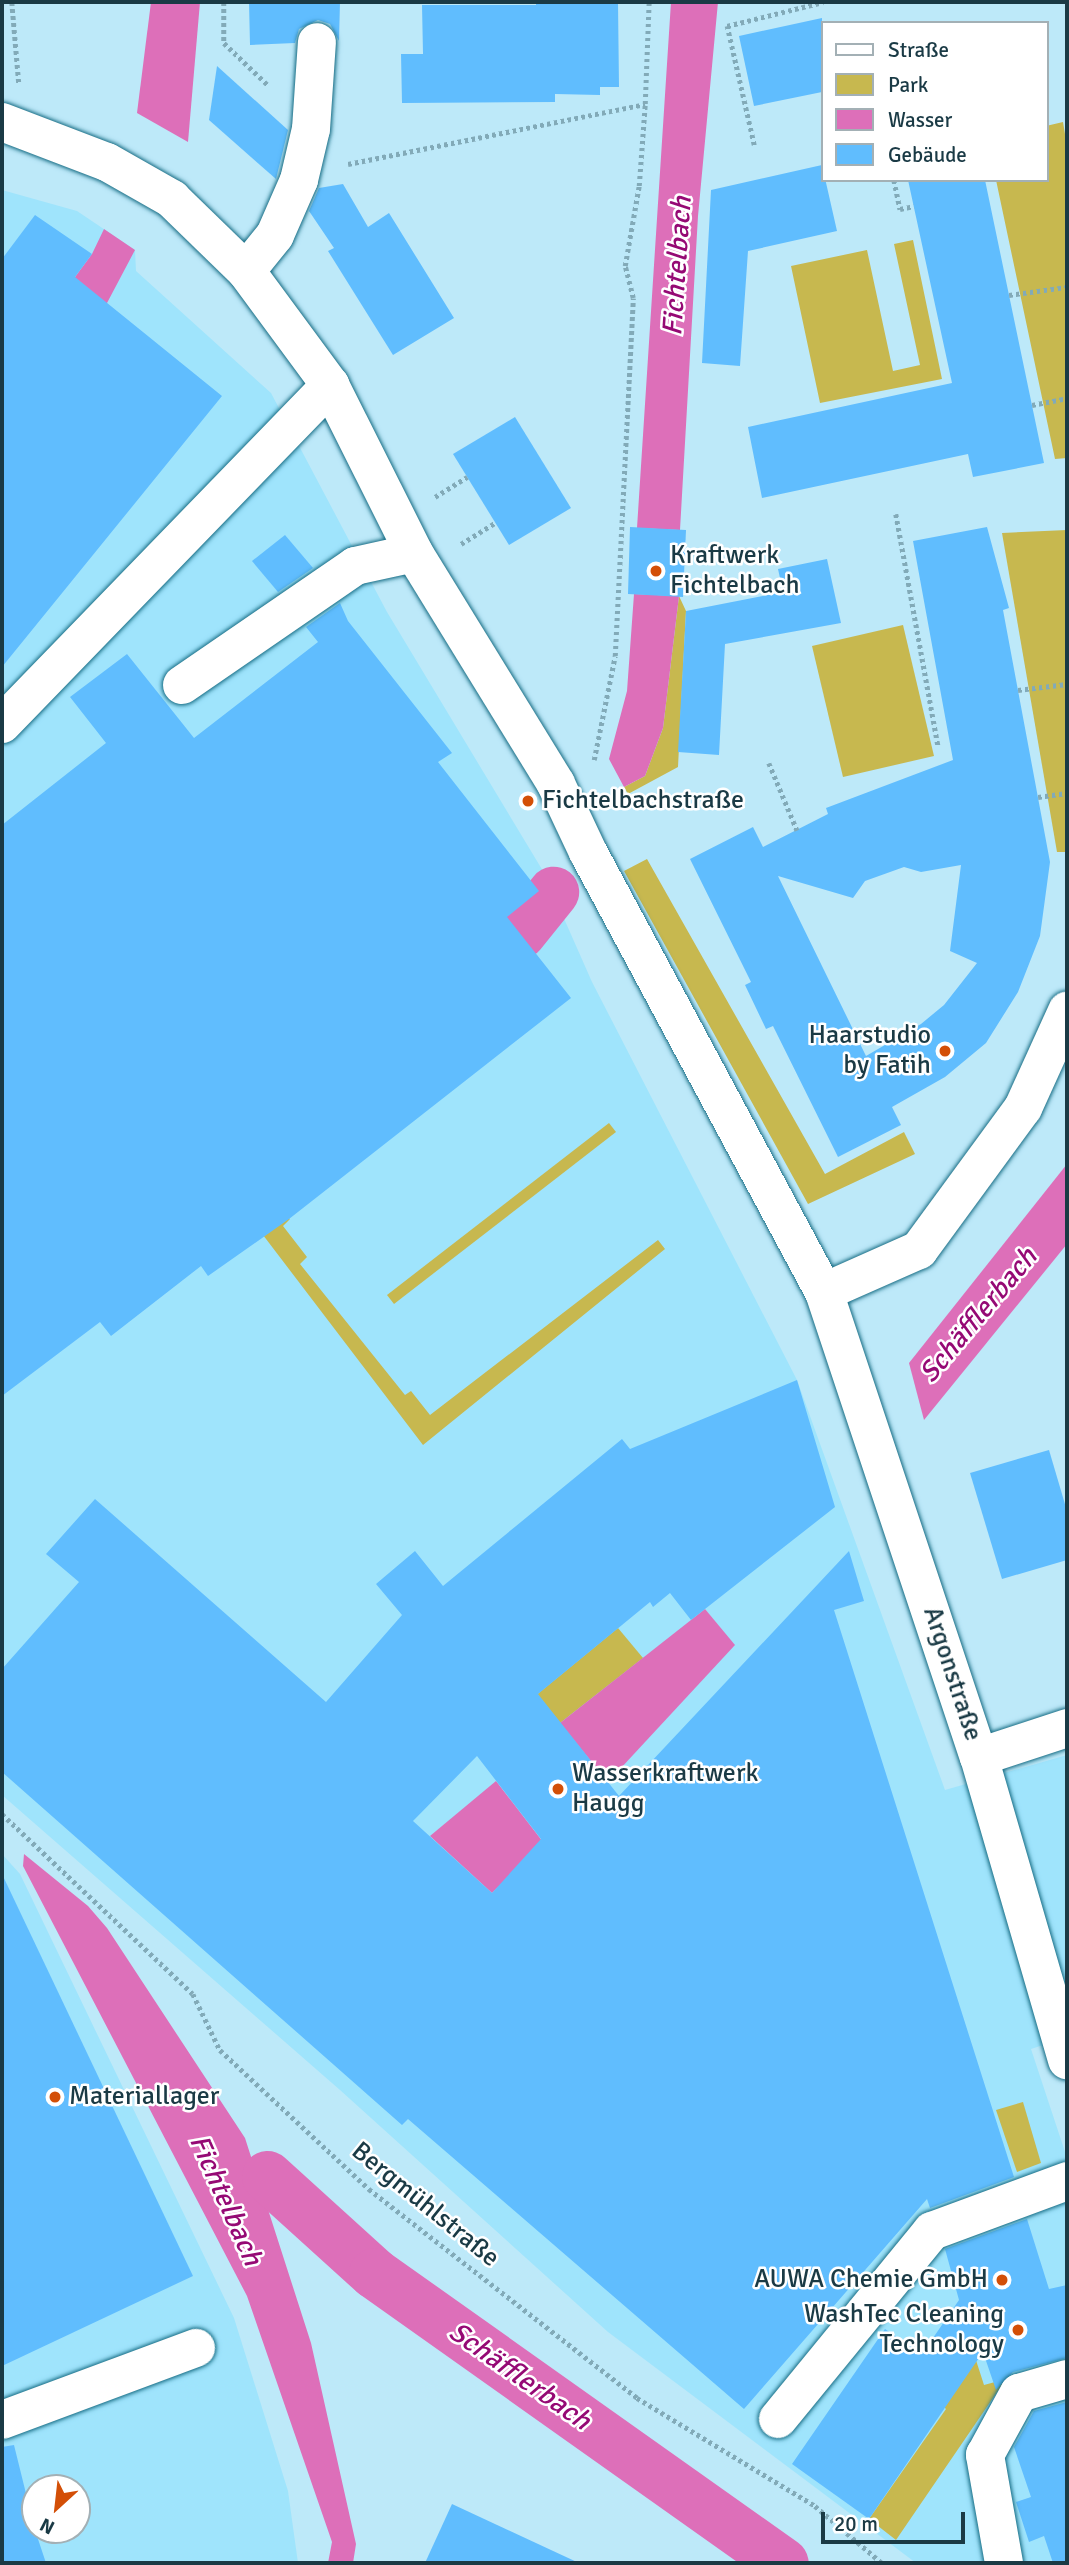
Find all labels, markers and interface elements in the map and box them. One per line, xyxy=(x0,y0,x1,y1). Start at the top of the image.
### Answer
legend xyxy=(820,21,1048,182)
text: Straße xyxy=(888,37,949,63)
text: Park xyxy=(888,72,928,98)
text: Wasser xyxy=(888,107,952,133)
text: Gebäude xyxy=(888,142,967,168)
water label: Fichtelbach xyxy=(655,195,699,337)
place label: Kraftwerk Fichtelbach xyxy=(670,540,800,602)
marker: Kraftwerk Fichtelbach xyxy=(648,563,664,579)
place label: Fichtelbachstraße xyxy=(542,785,744,817)
marker: Fichtelbachstraße xyxy=(520,793,536,809)
place label: Haarstudio by Fatih xyxy=(809,1020,931,1082)
marker: Haarstudio by Fatih xyxy=(937,1043,953,1059)
water label: Schäfflerbach xyxy=(912,1241,1044,1389)
street label: Argonstraße xyxy=(916,1603,988,1745)
place label: Wasserkraftwerk Haugg xyxy=(572,1758,758,1820)
marker: Wasserkraftwerk Haugg xyxy=(550,1781,566,1797)
place label: Materiallager xyxy=(69,2081,219,2113)
marker: Materiallager xyxy=(47,2089,63,2105)
water label: Fichtelbach xyxy=(182,2129,270,2271)
street label: Bergmühlstraße xyxy=(345,2136,505,2274)
place label: AUWA Chemie GmbH xyxy=(754,2264,988,2296)
marker: AUWA Chemie GmbH xyxy=(994,2272,1010,2288)
place label: WashTec Cleaning Technology xyxy=(804,2299,1004,2360)
water label: Schäfflerbach xyxy=(443,2315,597,2437)
marker: WashTec Cleaning Technology xyxy=(1010,2322,1026,2338)
north arrow xyxy=(21,2474,91,2544)
scale bar xyxy=(824,2498,968,2542)
text: 20 m xyxy=(834,2511,878,2537)
text: N xyxy=(36,2512,59,2540)

